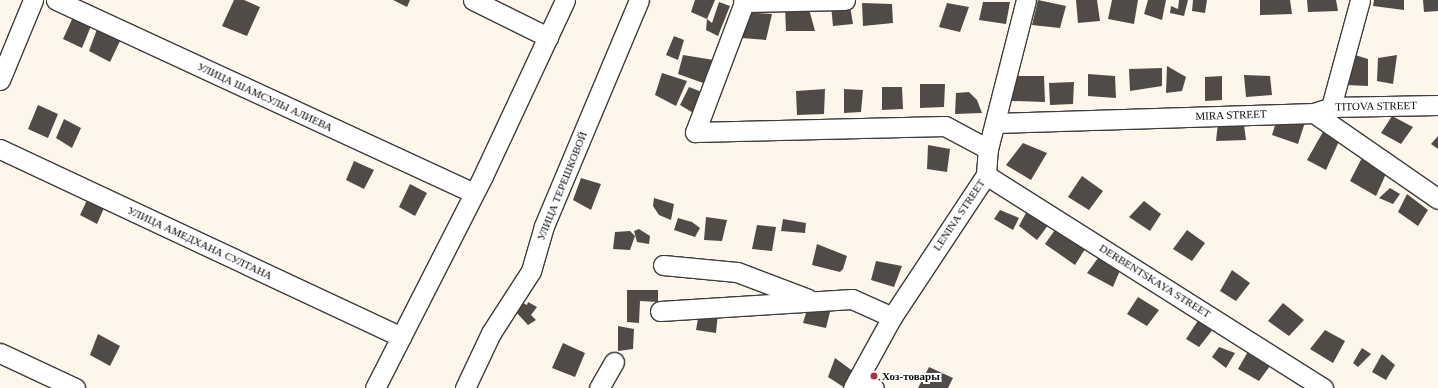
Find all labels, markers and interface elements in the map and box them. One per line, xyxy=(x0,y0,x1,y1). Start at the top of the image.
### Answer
street label: УЛИЦА ШАМСУЛЫ АЛИЕВА xyxy=(195,60,335,134)
street label: TITOVA STREET xyxy=(1335,99,1417,113)
street label: MIRA STREET xyxy=(1195,107,1267,123)
street label: УЛИЦА ТЕРЕШКОВОЙ xyxy=(534,130,590,242)
street label: LENINA STREET xyxy=(930,176,988,254)
street label: УЛИЦА АМЕДХАНА СУЛТАНА xyxy=(125,204,275,282)
street label: DERBENTSKAYA STREET xyxy=(1097,241,1213,321)
place label: Хоз-товары xyxy=(882,369,940,383)
marker: Хоз-товары xyxy=(869,371,879,381)

